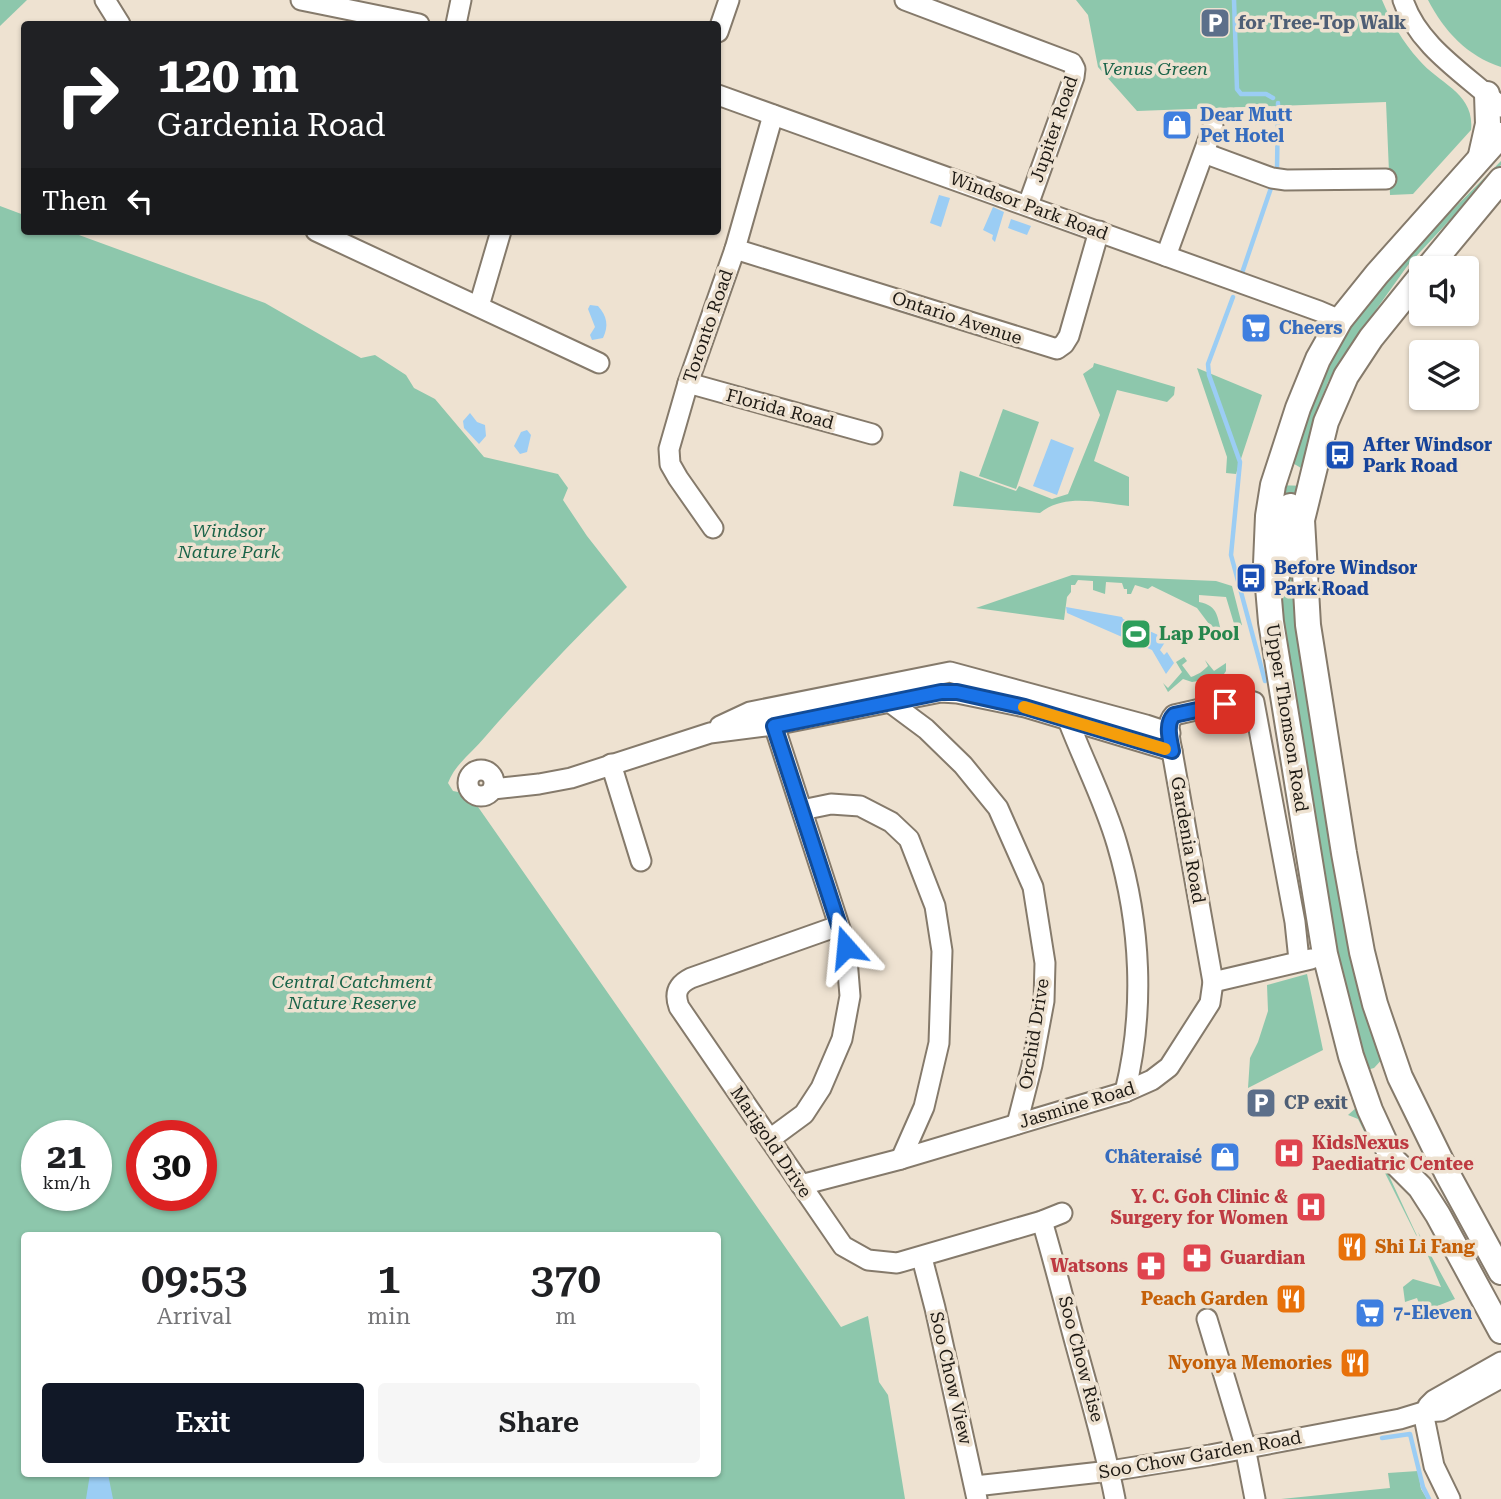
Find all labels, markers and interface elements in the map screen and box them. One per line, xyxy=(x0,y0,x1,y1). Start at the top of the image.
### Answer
parking icon: for Tree-Top Walk xyxy=(1198,6,1232,40)
place label: for Tree-Top Walk xyxy=(1238,12,1407,33)
text: 120 m xyxy=(157,47,299,104)
icon: right xyxy=(42,49,133,140)
park label: Venus Green xyxy=(1102,58,1208,79)
street label: Jupiter Road xyxy=(1025,72,1082,185)
place label: Dear Mutt Pet Hotel xyxy=(1200,104,1292,146)
text: Gardenia Road xyxy=(157,106,386,144)
shop icon: Dear Mutt Pet Hotel xyxy=(1160,108,1194,142)
street label: Windsor Park Road xyxy=(947,167,1112,244)
icon: left xyxy=(121,182,159,220)
text: Then xyxy=(42,186,107,216)
map controls xyxy=(1409,256,1479,410)
button: sound xyxy=(1409,256,1479,326)
street label: Toronto Road xyxy=(678,266,737,385)
street label: Ontario Avenue xyxy=(889,287,1025,348)
supermarket icon: Cheers xyxy=(1239,311,1273,345)
place label: Cheers xyxy=(1279,317,1342,338)
button: layers xyxy=(1409,340,1479,410)
street label: Florida Road xyxy=(724,384,837,433)
place label: After Windsor Park Road xyxy=(1363,434,1492,476)
bus stop icon: After Windsor Park Road xyxy=(1323,438,1357,472)
park label: Windsor Nature Park xyxy=(177,520,281,562)
place label: Before Windsor Park Road xyxy=(1274,557,1418,599)
bus stop icon: Before Windsor Park Road xyxy=(1234,561,1268,595)
sports icon: Lap Pool xyxy=(1119,617,1153,651)
street label: Upper Thomson Road xyxy=(1262,622,1313,814)
place label: Lap Pool xyxy=(1159,623,1239,644)
pin xyxy=(1195,674,1255,734)
icon: arrive xyxy=(1206,685,1244,723)
street label: Gardenia Road xyxy=(1167,775,1210,905)
position arrow xyxy=(809,910,883,984)
park label: Central Catchment Nature Reserve xyxy=(272,971,433,1013)
street label: Orchid Drive xyxy=(1014,977,1053,1091)
street label: Jasmine Road xyxy=(1016,1077,1138,1132)
street label: Marigold Drive xyxy=(727,1082,816,1201)
parking icon: CP exit xyxy=(1244,1086,1278,1120)
place label: CP exit xyxy=(1284,1092,1348,1113)
speed limit sign: 30 xyxy=(126,1120,217,1211)
place label: KidsNexus Paediatric Centee xyxy=(1312,1132,1474,1174)
text: 21 xyxy=(47,1136,86,1177)
hospital icon: KidsNexus Paediatric Centee xyxy=(1272,1136,1306,1170)
shop icon: Châteraisé xyxy=(1208,1140,1242,1174)
place label: Châteraisé xyxy=(1105,1146,1202,1167)
text: km/h xyxy=(42,1172,91,1193)
place label: Y. C. Goh Clinic & Surgery for Women xyxy=(1111,1186,1288,1228)
hospital icon: Y. C. Goh Clinic & Surgery for Women xyxy=(1294,1190,1328,1224)
restaurant icon: Shi Li Fang xyxy=(1335,1230,1369,1264)
place label: Shi Li Fang xyxy=(1375,1236,1476,1257)
pharmacy icon: Guardian xyxy=(1180,1241,1214,1275)
place label: Guardian xyxy=(1220,1247,1305,1268)
pharmacy icon: Watsons xyxy=(1134,1249,1168,1283)
text: 09:53 xyxy=(141,1254,247,1303)
text: 1 xyxy=(377,1254,401,1303)
text: 370 xyxy=(530,1254,601,1303)
place label: Watsons xyxy=(1050,1255,1128,1276)
restaurant icon: Peach Garden xyxy=(1274,1282,1308,1316)
place label: Peach Garden xyxy=(1141,1288,1268,1309)
street label: Soo Chow Rise xyxy=(1055,1294,1108,1424)
supermarket icon: 7-Eleven xyxy=(1353,1296,1387,1330)
place label: 7-Eleven xyxy=(1393,1302,1472,1323)
text: Arrival xyxy=(157,1303,232,1330)
text: min xyxy=(367,1303,411,1330)
text: m xyxy=(555,1303,576,1330)
street label: Soo Chow View xyxy=(926,1309,977,1446)
restaurant icon: Nyonya Memories xyxy=(1338,1346,1372,1380)
place label: Nyonya Memories xyxy=(1168,1352,1332,1373)
button: Exit xyxy=(42,1383,364,1463)
button: Share xyxy=(378,1383,700,1463)
street label: Soo Chow Garden Road xyxy=(1097,1426,1304,1483)

